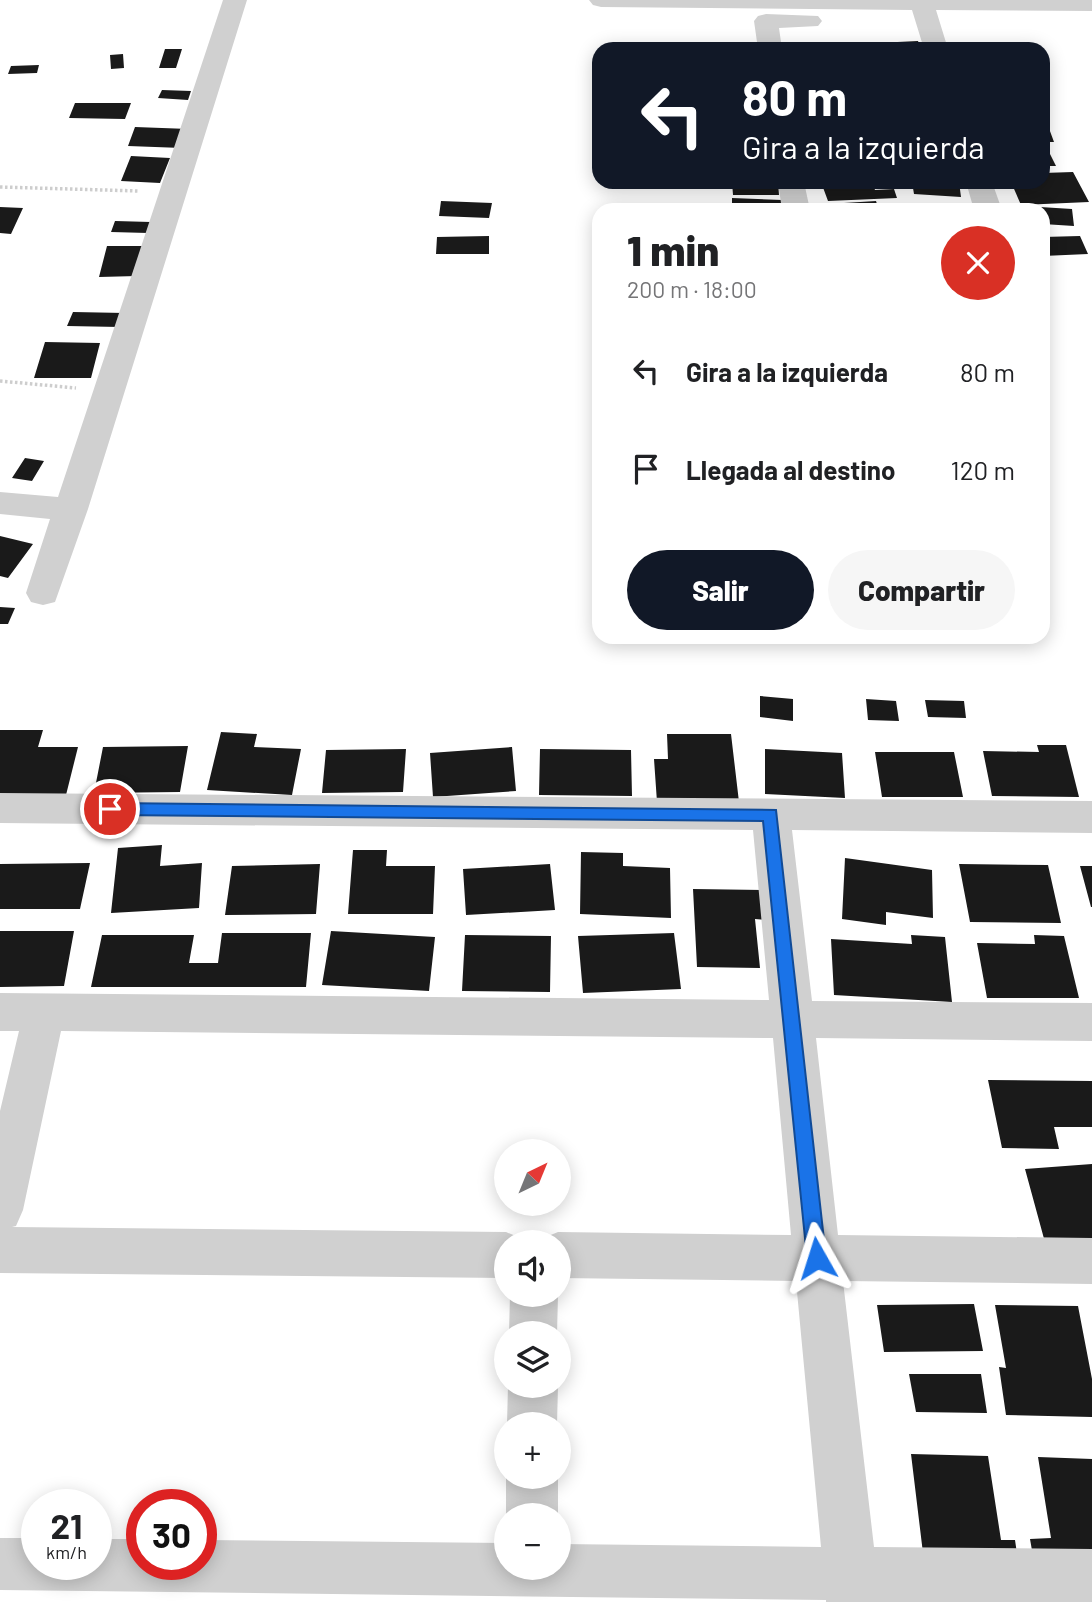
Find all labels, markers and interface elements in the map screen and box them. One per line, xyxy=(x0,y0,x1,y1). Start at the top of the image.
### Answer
text: 80 m xyxy=(742,67,847,126)
icon: left xyxy=(627,70,718,161)
text: Gira a la izquierda xyxy=(742,127,985,165)
text: 1 min xyxy=(627,224,719,274)
button: close xyxy=(941,226,1015,300)
text: 200 m · 18:00 xyxy=(627,275,757,303)
icon: left xyxy=(627,352,665,390)
text: Gira a la izquierda xyxy=(686,356,888,387)
text: 80 m xyxy=(960,356,1015,387)
icon: arrive xyxy=(627,450,665,488)
text: Llegada al destino xyxy=(686,454,895,485)
text: 120 m xyxy=(951,454,1015,485)
button: Salir xyxy=(627,550,814,630)
button: Compartir xyxy=(828,550,1015,630)
pin xyxy=(80,779,140,839)
icon: arrive xyxy=(91,790,129,828)
north arrow xyxy=(494,1139,570,1216)
map controls xyxy=(494,1139,571,1580)
position arrow xyxy=(780,1221,854,1295)
button: sound xyxy=(494,1230,571,1307)
button: layers xyxy=(494,1321,571,1398)
button: + xyxy=(494,1412,571,1489)
speed limit sign: 30 xyxy=(126,1489,217,1580)
button: − xyxy=(494,1503,571,1580)
text: 21 xyxy=(51,1504,82,1546)
text: km/h xyxy=(46,1541,87,1563)

